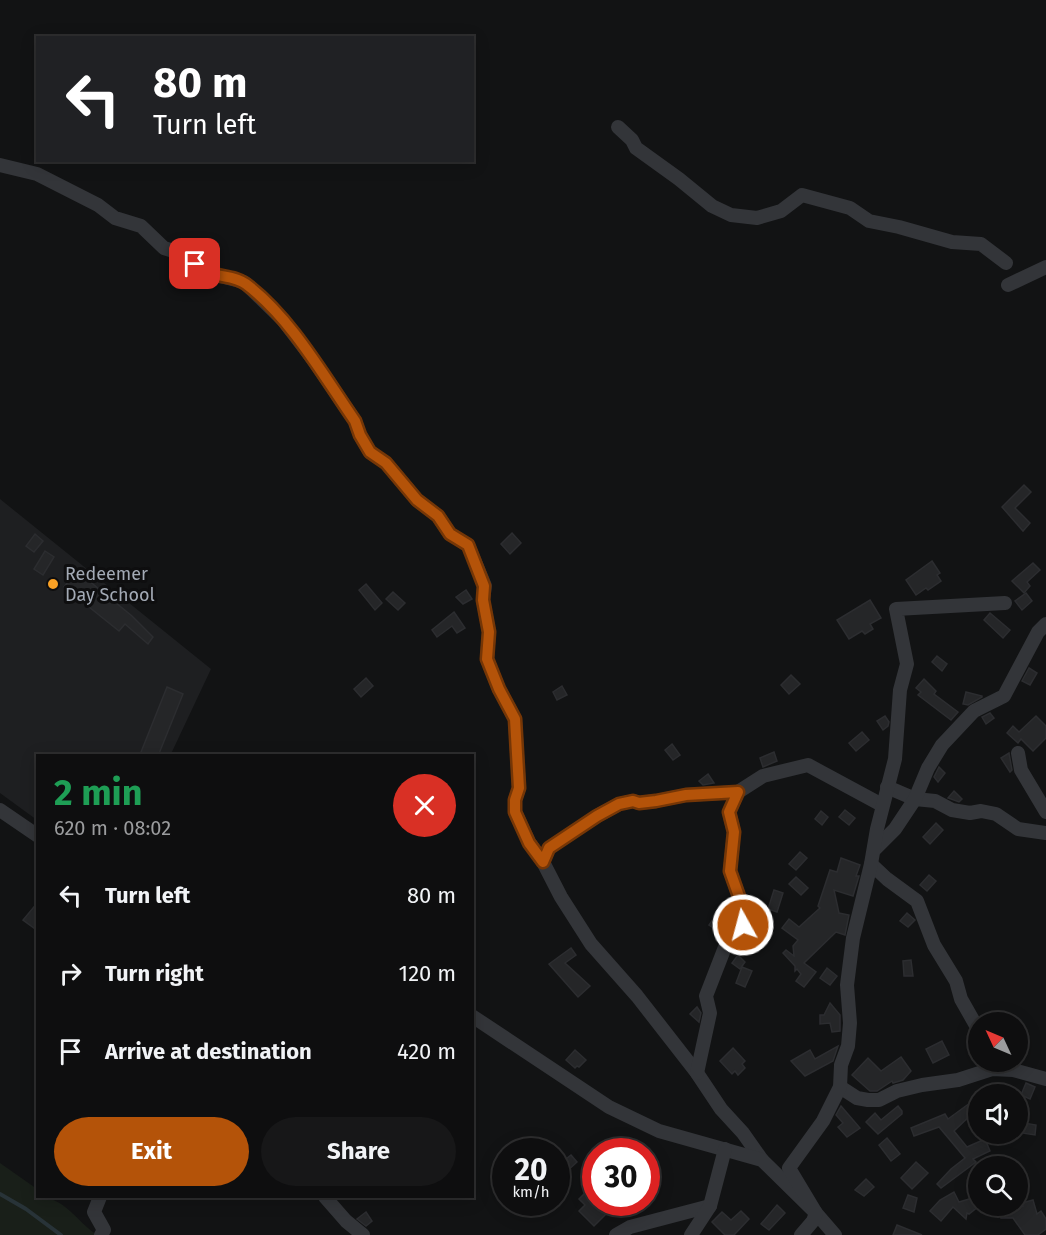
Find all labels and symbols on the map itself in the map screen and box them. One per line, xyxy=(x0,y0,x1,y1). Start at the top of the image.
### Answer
pin xyxy=(169,238,220,289)
place label: Redeemer Day School xyxy=(65,563,155,606)
marker: Redeemer Day School xyxy=(46,577,60,591)
position arrow xyxy=(711,893,775,957)
north arrow xyxy=(968,1012,1028,1072)
speed limit sign: 30 xyxy=(582,1138,660,1216)

